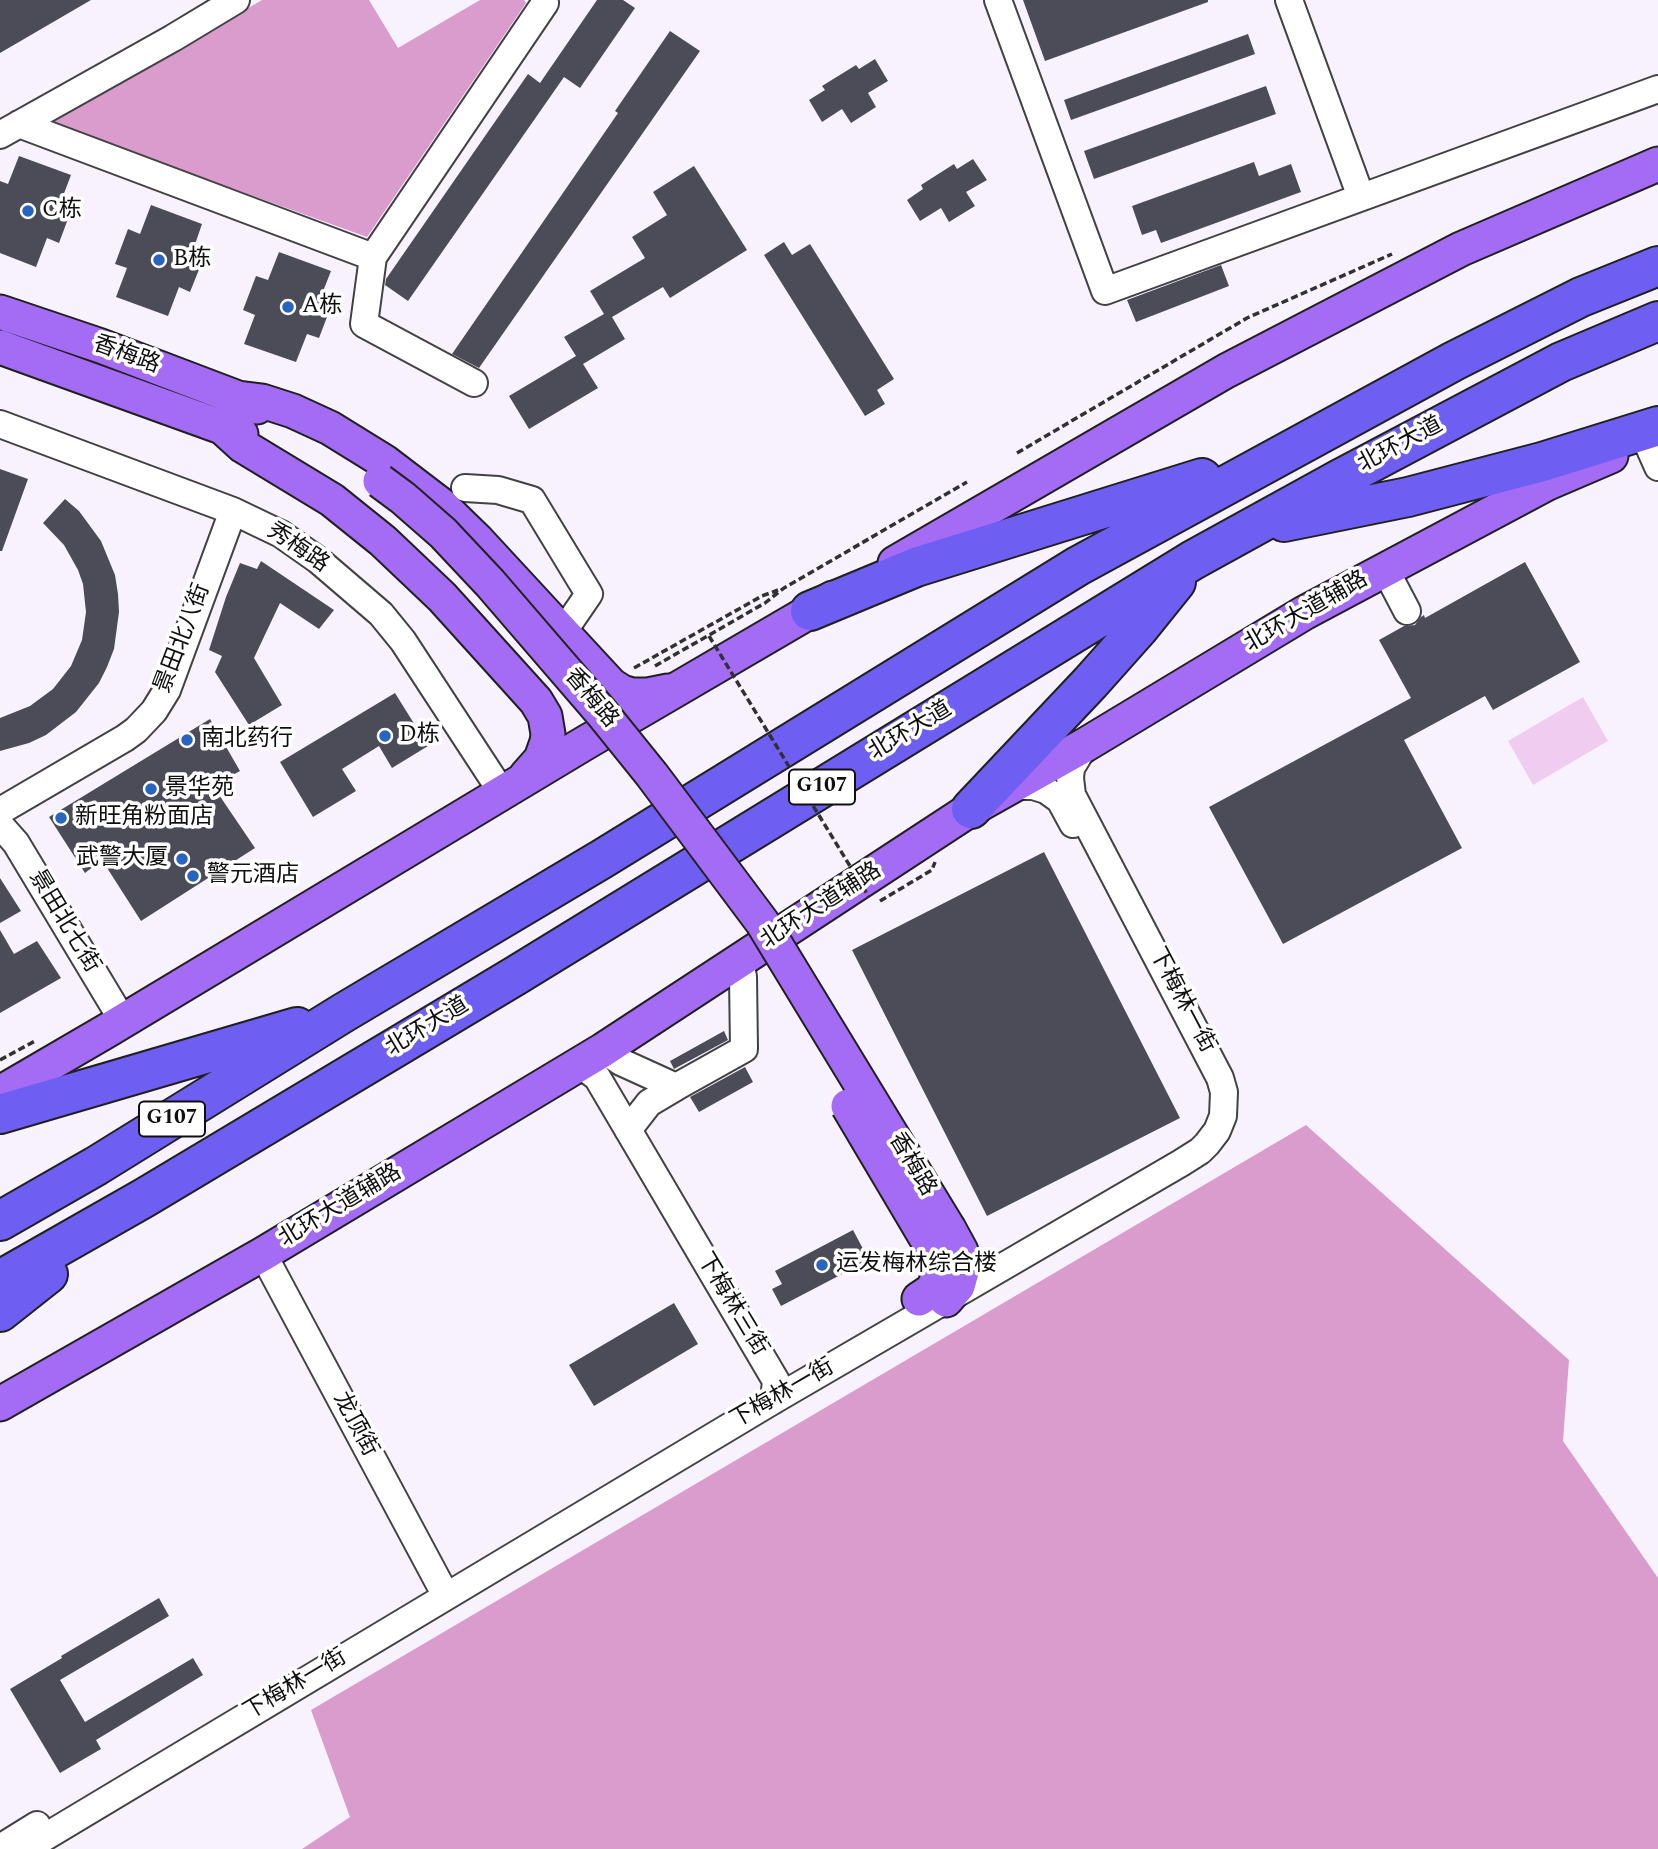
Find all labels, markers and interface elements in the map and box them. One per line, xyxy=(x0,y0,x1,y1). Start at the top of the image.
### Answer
place label: C栋 xyxy=(42,197,82,225)
marker: C栋 xyxy=(20,203,36,219)
place label: B栋 xyxy=(173,246,211,274)
marker: B栋 xyxy=(151,252,167,268)
place label: A栋 xyxy=(302,293,342,321)
marker: A栋 xyxy=(280,299,296,315)
street label: 香梅路 xyxy=(89,331,163,381)
street label: 北环大道 xyxy=(1354,412,1448,480)
street label: 秀梅路 xyxy=(261,518,333,580)
street label: 北环大道辅路 xyxy=(1240,567,1374,659)
street label: 景田北八街 xyxy=(151,580,217,698)
street label: 香梅路 xyxy=(557,664,623,734)
street label: 北环大道 xyxy=(864,696,958,768)
place label: D栋 xyxy=(399,722,440,750)
place label: 南北药行 xyxy=(201,726,293,754)
marker: D栋 xyxy=(377,728,393,744)
marker: 南北药行 xyxy=(179,732,195,748)
road number: G107 xyxy=(789,770,855,804)
place label: 景华苑 xyxy=(165,775,234,803)
marker: 景华苑 xyxy=(143,781,159,797)
place label: 新旺角粉面店 xyxy=(75,804,213,832)
marker: 新旺角粉面店 xyxy=(53,810,69,826)
place label: 武警大厦 xyxy=(76,845,168,873)
marker: 武警大厦 xyxy=(174,851,190,867)
street label: 北环大道辅路 xyxy=(757,858,887,956)
place label: 警元酒店 xyxy=(207,862,299,890)
street label: 景田北七街 xyxy=(22,866,104,978)
marker: 警元酒店 xyxy=(185,868,201,884)
street label: 下梅林一街 xyxy=(1142,944,1220,1058)
street label: 北环大道 xyxy=(381,992,475,1064)
road number: G107 xyxy=(139,1102,205,1136)
street label: 香梅路 xyxy=(881,1128,941,1202)
street label: 北环大道辅路 xyxy=(275,1160,407,1254)
street label: 下梅林三街 xyxy=(690,1249,772,1361)
place label: 运发梅林综合楼 xyxy=(836,1251,997,1279)
marker: 运发梅林综合楼 xyxy=(814,1257,830,1273)
street label: 下梅林一街 xyxy=(726,1354,840,1436)
street label: 龙顶街 xyxy=(326,1388,382,1462)
street label: 下梅林一街 xyxy=(240,1645,352,1727)

